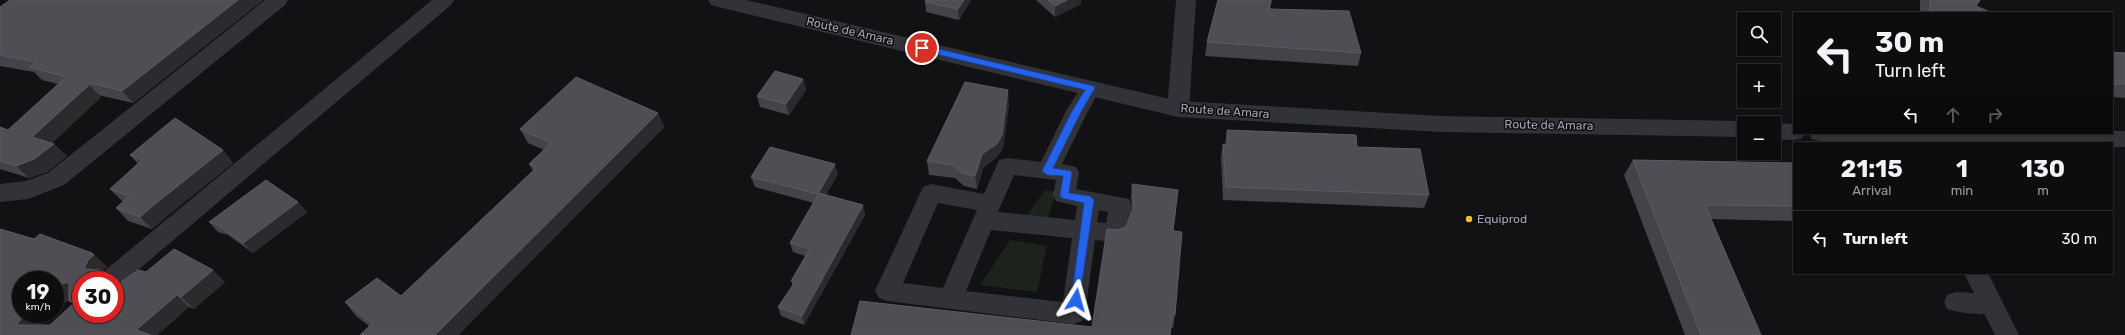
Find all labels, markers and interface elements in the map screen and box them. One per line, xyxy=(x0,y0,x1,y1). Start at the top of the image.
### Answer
map controls xyxy=(1737,12,1781,160)
button: search xyxy=(1737,12,1781,56)
street label: Route de Amara xyxy=(805,14,895,48)
text: 30 m xyxy=(1875,26,1944,59)
icon: left xyxy=(1809,28,1861,80)
pin xyxy=(905,31,939,65)
icon: arrive xyxy=(911,37,933,59)
text: Turn left xyxy=(1875,60,1945,82)
button: + xyxy=(1737,64,1781,108)
street label: Route de Amara xyxy=(1180,101,1270,121)
icon: left xyxy=(1900,104,1922,126)
icon: ahead xyxy=(1942,104,1964,126)
icon: right xyxy=(1984,104,2006,126)
button: − xyxy=(1737,116,1781,160)
street label: Route de Amara xyxy=(1504,117,1594,133)
text: 21:15 xyxy=(1841,155,1903,183)
text: 1 xyxy=(1956,155,1968,183)
text: 130 xyxy=(2021,155,2065,183)
text: Arrival xyxy=(1852,183,1891,198)
text: min xyxy=(1951,183,1973,198)
text: m xyxy=(2037,183,2049,198)
place label: Equiprod xyxy=(1477,212,1527,226)
marker: Equiprod xyxy=(1464,214,1474,224)
icon: left xyxy=(1809,228,1831,250)
text: Turn left xyxy=(1843,230,1908,248)
text: 30 m xyxy=(2061,230,2097,248)
speed limit sign: 30 xyxy=(72,271,124,323)
position arrow xyxy=(1055,279,1097,321)
text: 19 xyxy=(27,280,49,304)
text: km/h xyxy=(26,301,50,313)

